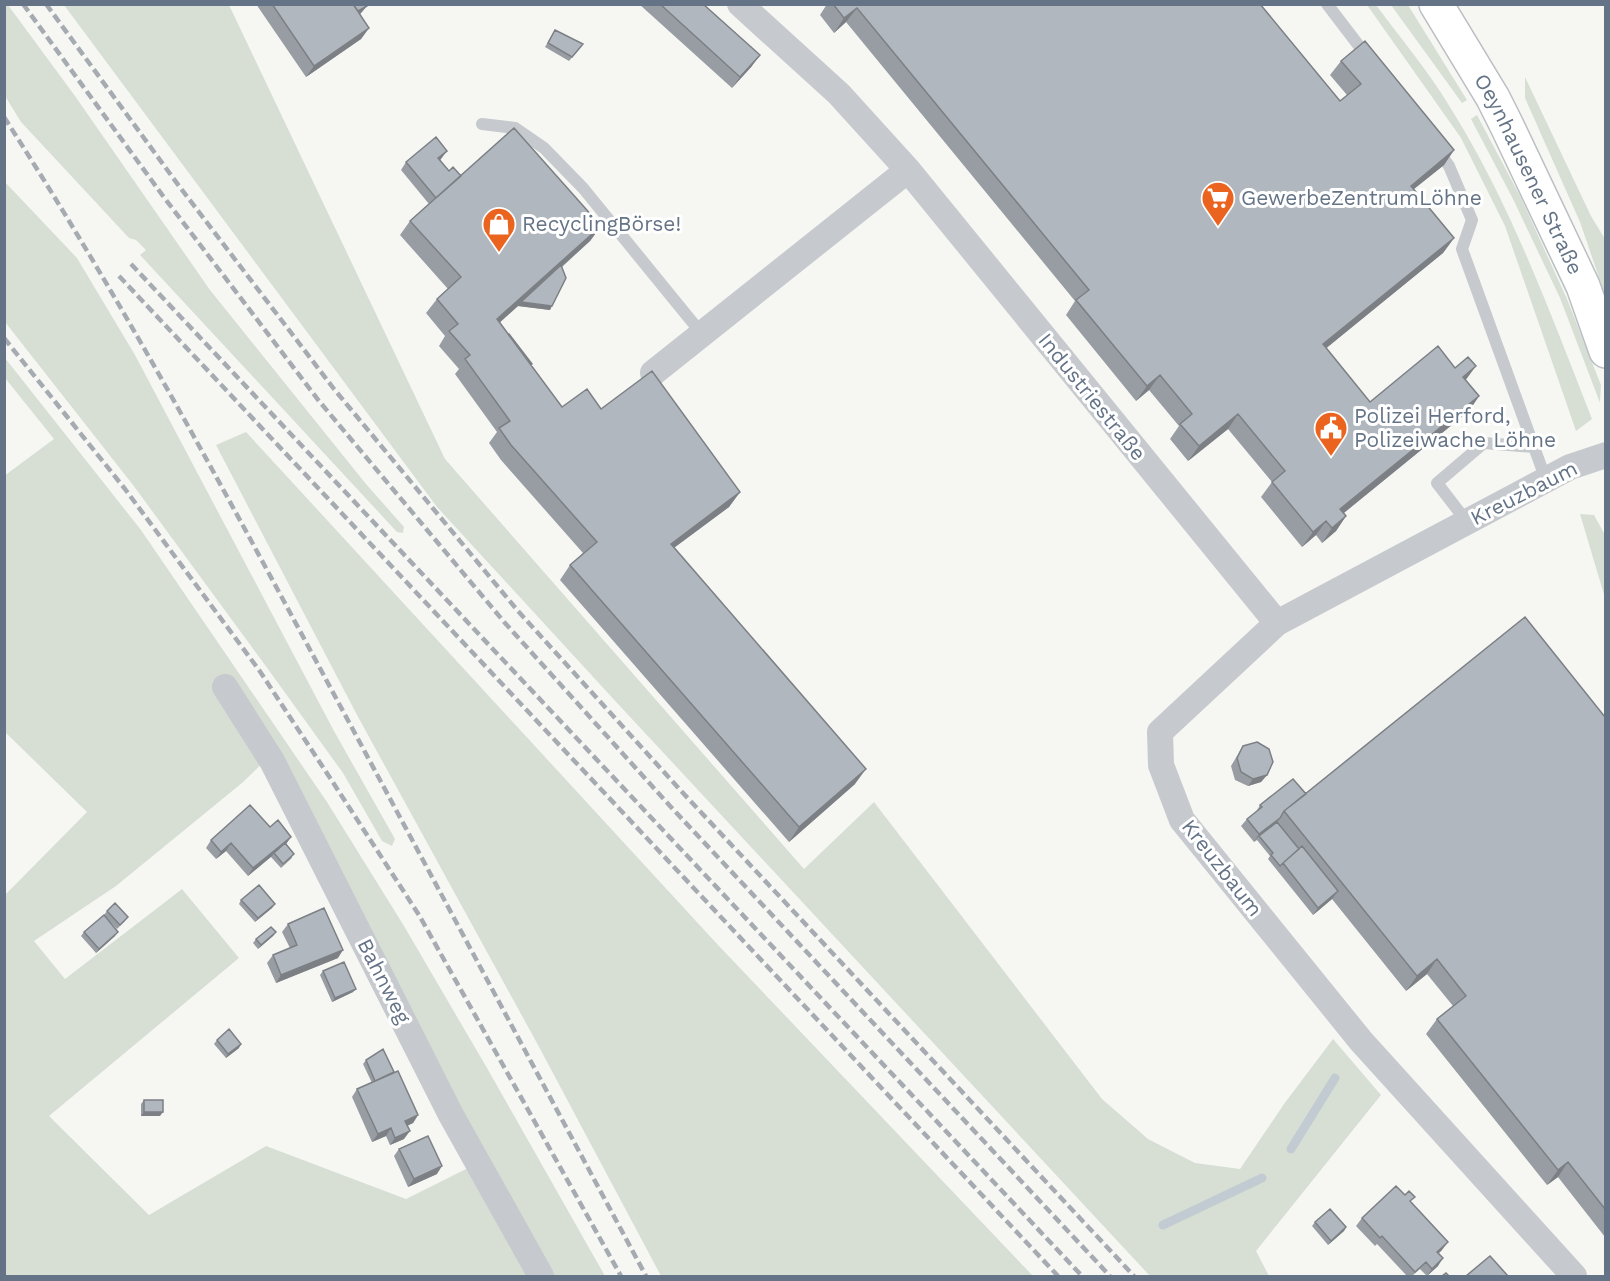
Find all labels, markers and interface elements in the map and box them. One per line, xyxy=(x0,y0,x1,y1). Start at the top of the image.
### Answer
street label: Oeynhausener Straße xyxy=(1469,69,1589,278)
supermarket icon: GewerbeZentrumLöhne xyxy=(1200,180,1236,227)
place label: GewerbeZentrumLöhne xyxy=(1241,185,1482,210)
shop icon: RecyclingBörse! xyxy=(481,206,517,253)
place label: RecyclingBörse! xyxy=(522,211,681,236)
street label: Industriestraße xyxy=(1033,328,1151,465)
place label: Polizei Herford, Polizeiwache Löhne xyxy=(1354,403,1556,452)
public building icon: Polizei Herford, Polizeiwache Löhne xyxy=(1313,410,1349,457)
street label: Kreuzbaum xyxy=(1466,455,1581,530)
street label: Kreuzbaum xyxy=(1177,814,1268,921)
street label: Bahnweg xyxy=(352,934,417,1028)

